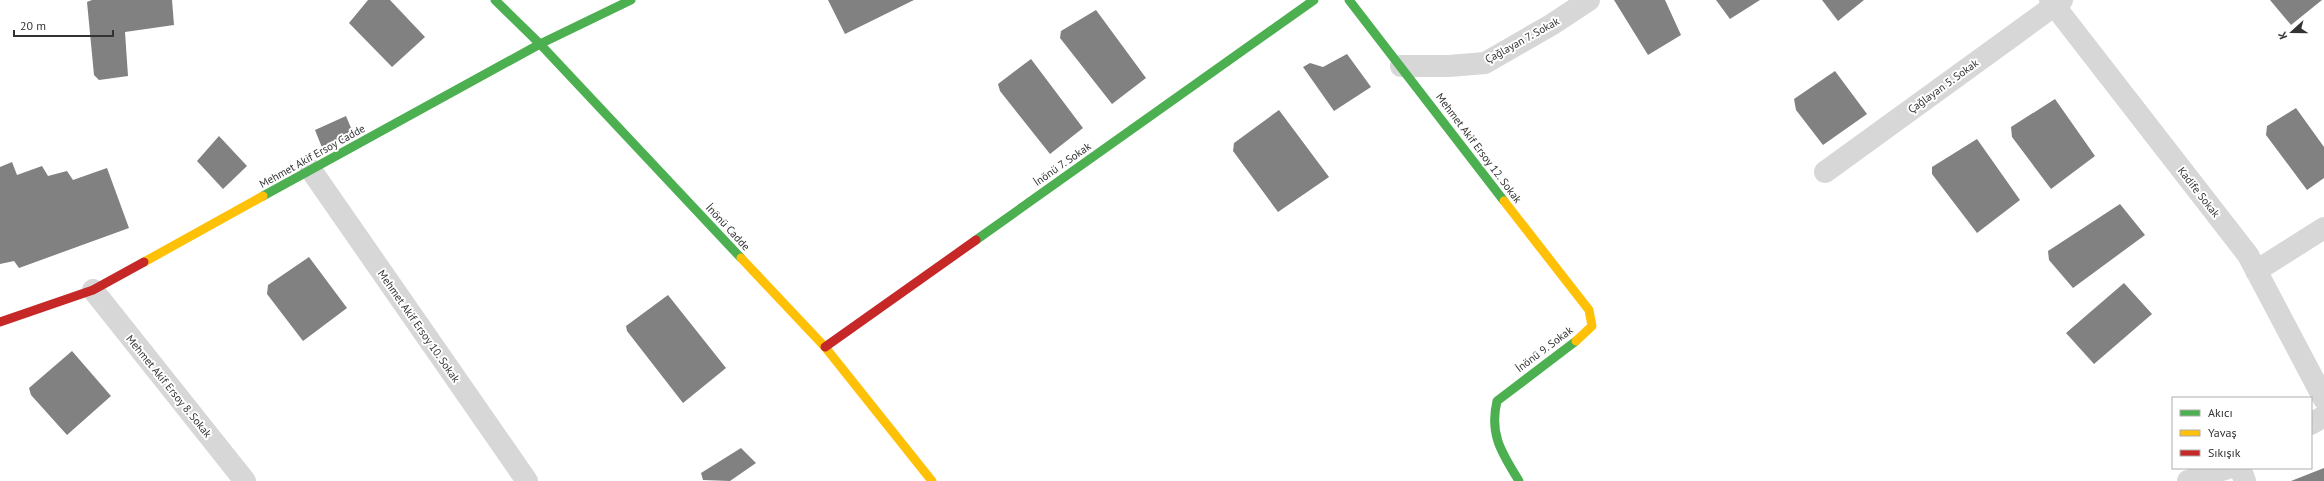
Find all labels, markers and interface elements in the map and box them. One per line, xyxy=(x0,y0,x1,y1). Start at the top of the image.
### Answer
scale bar xyxy=(14,12,113,38)
north arrow xyxy=(2272,12,2312,52)
street label: Çağlayan 7. Sokak xyxy=(1482,14,1562,66)
text: 20 m xyxy=(20,18,46,33)
text: K xyxy=(2275,30,2290,41)
street label: Çağlayan 5. Sokak xyxy=(1905,55,1982,116)
street label: Mehmet Akif Ersoy 12. Sokak xyxy=(1433,90,1525,206)
street label: Mehmet Akif Ersoy Cadde xyxy=(257,121,368,191)
street label: İnönü 7. Sokak xyxy=(1031,139,1094,189)
street label: Kadife Sokak xyxy=(2175,164,2224,221)
street label: İnönü Cadde xyxy=(703,201,754,254)
street label: Mehmet Akif Ersoy 10. Sokak xyxy=(375,267,464,386)
street label: İnönü 9. Sokak xyxy=(1513,322,1576,375)
street label: Mehmet Akif Ersoy 8. Sokak xyxy=(123,332,215,441)
legend xyxy=(2172,397,2312,469)
text: Akıcı xyxy=(2208,405,2233,420)
text: Yavaş xyxy=(2208,425,2237,440)
text: Sıkışık xyxy=(2208,445,2241,460)

